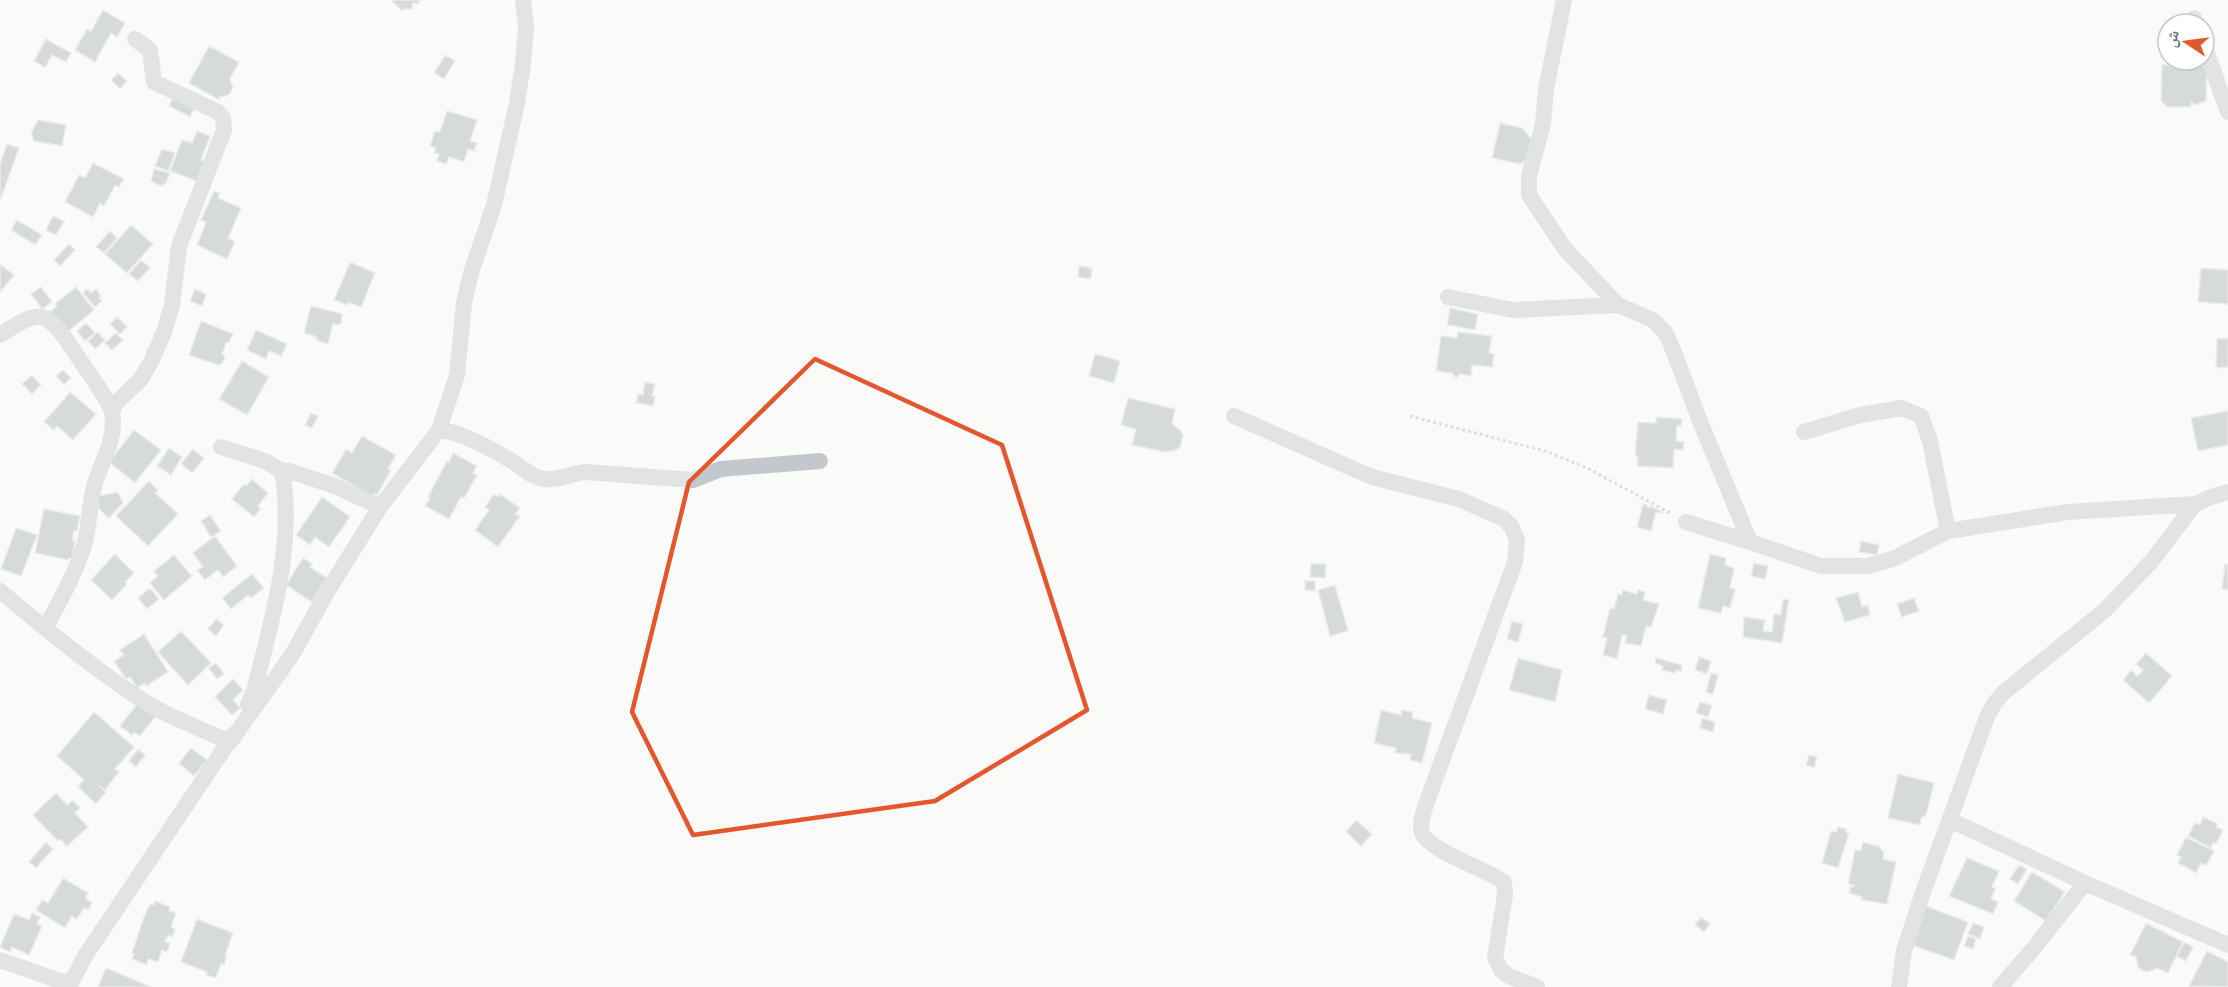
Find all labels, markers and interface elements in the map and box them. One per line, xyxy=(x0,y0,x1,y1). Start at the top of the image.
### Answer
north arrow xyxy=(2156,12,2216,72)
text: ش xyxy=(2160,28,2185,50)

